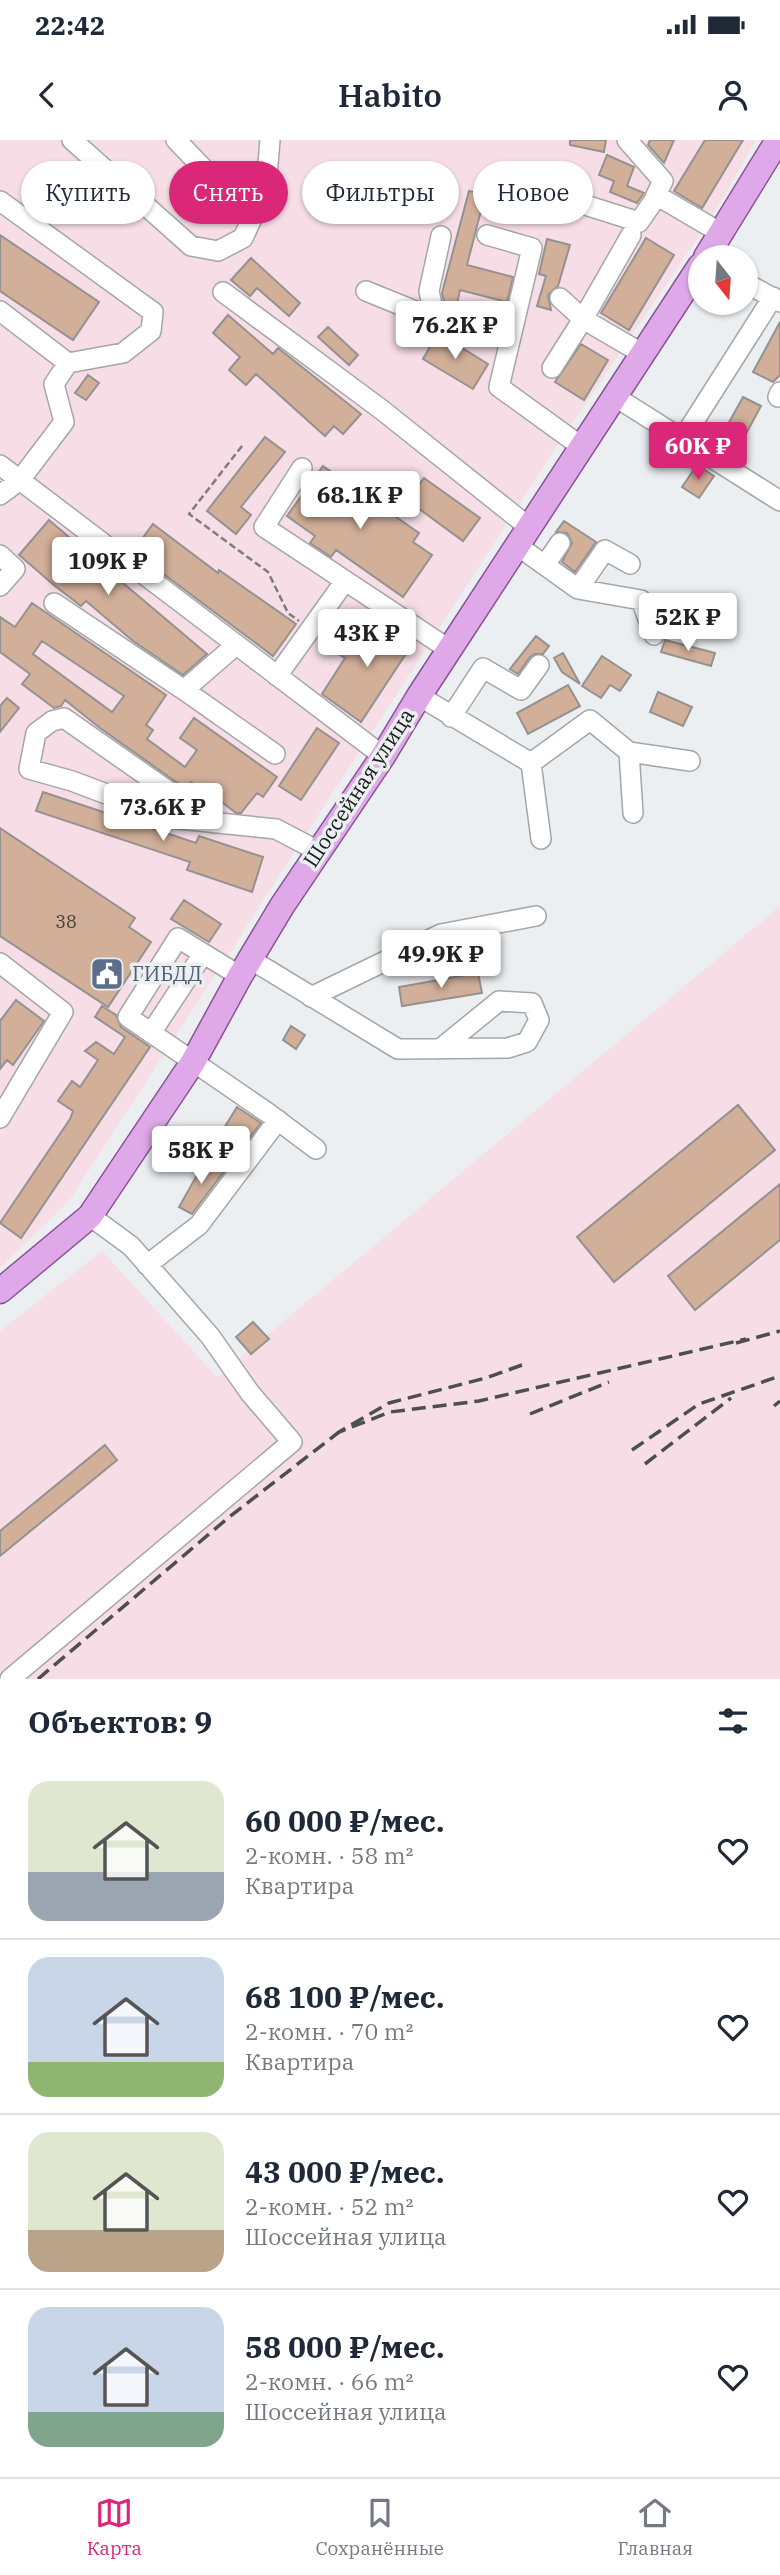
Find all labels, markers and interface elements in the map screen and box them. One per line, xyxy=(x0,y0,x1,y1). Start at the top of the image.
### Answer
text: 22:42 xyxy=(35,8,105,42)
text: Habito xyxy=(338,74,442,116)
icon: back xyxy=(28,76,66,114)
icon: person xyxy=(714,76,752,114)
chip: Купить xyxy=(21,161,155,224)
chip: Снять xyxy=(169,161,288,224)
chip: Фильтры xyxy=(302,161,459,224)
chip: Новое xyxy=(473,161,593,224)
north arrow xyxy=(688,245,758,315)
map controls xyxy=(688,245,758,315)
pin: 76.2K ₽ xyxy=(390,302,520,361)
text: 76.2K ₽ xyxy=(412,309,498,339)
pin: 60K ₽ xyxy=(649,422,747,482)
text: 60K ₽ xyxy=(665,430,731,460)
pin: 68.1K ₽ xyxy=(295,472,425,531)
text: 68.1K ₽ xyxy=(317,479,403,509)
pin: 109K ₽ xyxy=(51,538,165,597)
text: 109K ₽ xyxy=(68,545,148,575)
pin: 52K ₽ xyxy=(639,594,737,653)
text: 52K ₽ xyxy=(655,601,721,631)
pin: 43K ₽ xyxy=(318,610,416,669)
text: 43K ₽ xyxy=(334,617,400,647)
street label: Шоссейная улица xyxy=(296,703,420,872)
pin: 73.6K ₽ xyxy=(98,784,228,843)
text: 73.6K ₽ xyxy=(120,791,206,821)
house number: 38 xyxy=(55,910,77,933)
pin: 49.9K ₽ xyxy=(376,930,506,990)
text: 49.9K ₽ xyxy=(398,938,484,968)
public building icon: ГИБДД xyxy=(88,955,126,993)
place label: ГИБДД xyxy=(132,959,202,987)
pin: 58K ₽ xyxy=(152,1126,250,1186)
text: 58K ₽ xyxy=(168,1134,234,1164)
text: Объектов: 9 xyxy=(28,1702,212,1741)
icon: filters xyxy=(714,1702,752,1740)
text: 60 000 ₽/мес. xyxy=(245,1801,444,1840)
icon: home xyxy=(84,1809,168,1893)
icon: heart xyxy=(714,1832,752,1870)
text: 2-комн. · 58 m² xyxy=(245,1840,414,1870)
text: Квартира xyxy=(245,1870,354,1900)
text: 68 100 ₽/мес. xyxy=(245,1977,444,2016)
icon: home xyxy=(84,1985,168,2069)
icon: heart xyxy=(714,2008,752,2046)
text: 2-комн. · 70 m² xyxy=(245,2016,414,2046)
text: Квартира xyxy=(245,2046,354,2076)
text: 43 000 ₽/мес. xyxy=(245,2152,444,2191)
icon: home xyxy=(84,2160,168,2244)
icon: heart xyxy=(714,2183,752,2221)
text: 2-комн. · 52 m² xyxy=(245,2191,414,2221)
text: Шоссейная улица xyxy=(245,2221,447,2251)
text: 58 000 ₽/мес. xyxy=(245,2327,444,2366)
icon: home xyxy=(84,2335,168,2419)
icon: heart xyxy=(714,2358,752,2396)
text: 2-комн. · 66 m² xyxy=(245,2366,414,2396)
text: Шоссейная улица xyxy=(245,2396,447,2426)
tab: Карта xyxy=(87,2494,142,2560)
tab: Сохранённые xyxy=(315,2494,444,2560)
tab: Главная xyxy=(618,2494,693,2560)

